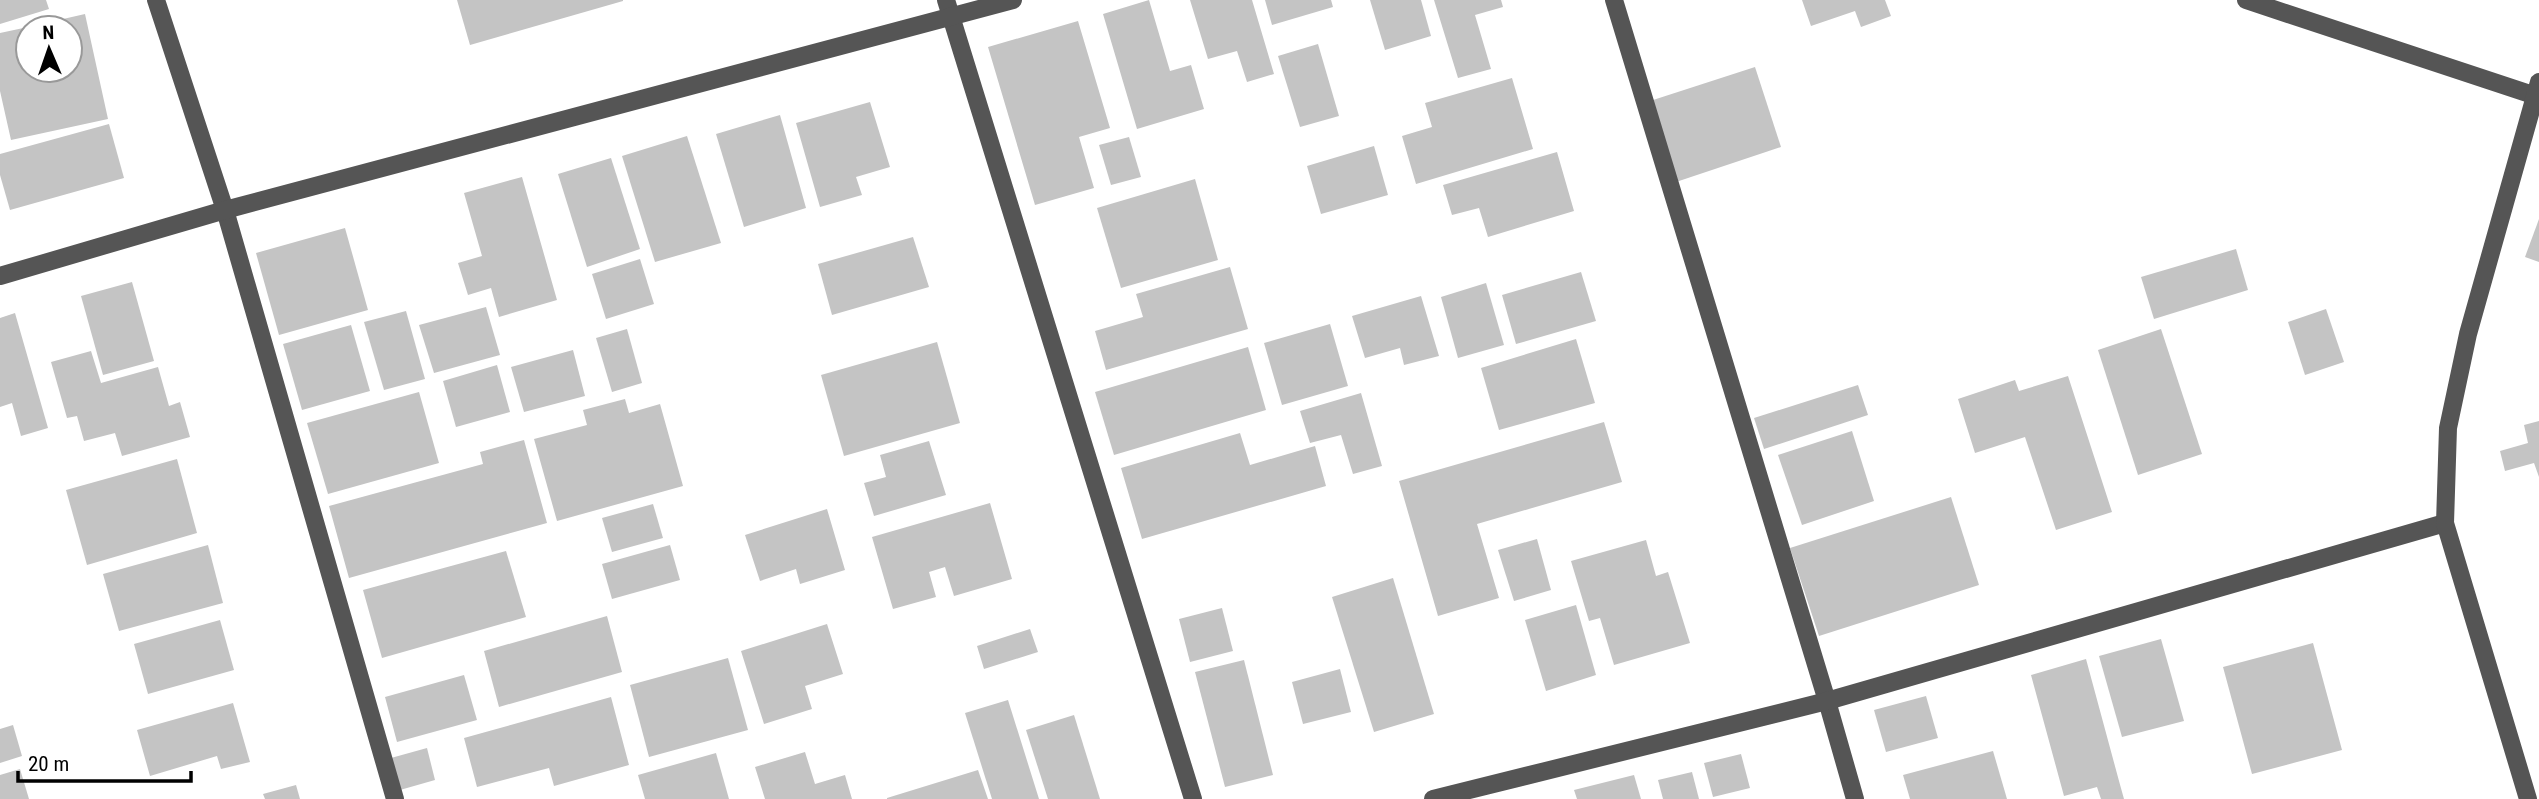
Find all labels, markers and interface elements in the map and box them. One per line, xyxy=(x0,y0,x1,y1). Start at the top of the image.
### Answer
north arrow xyxy=(14,14,84,84)
text: N xyxy=(42,21,55,44)
scale bar xyxy=(18,740,191,784)
text: 20 m xyxy=(28,752,69,776)

